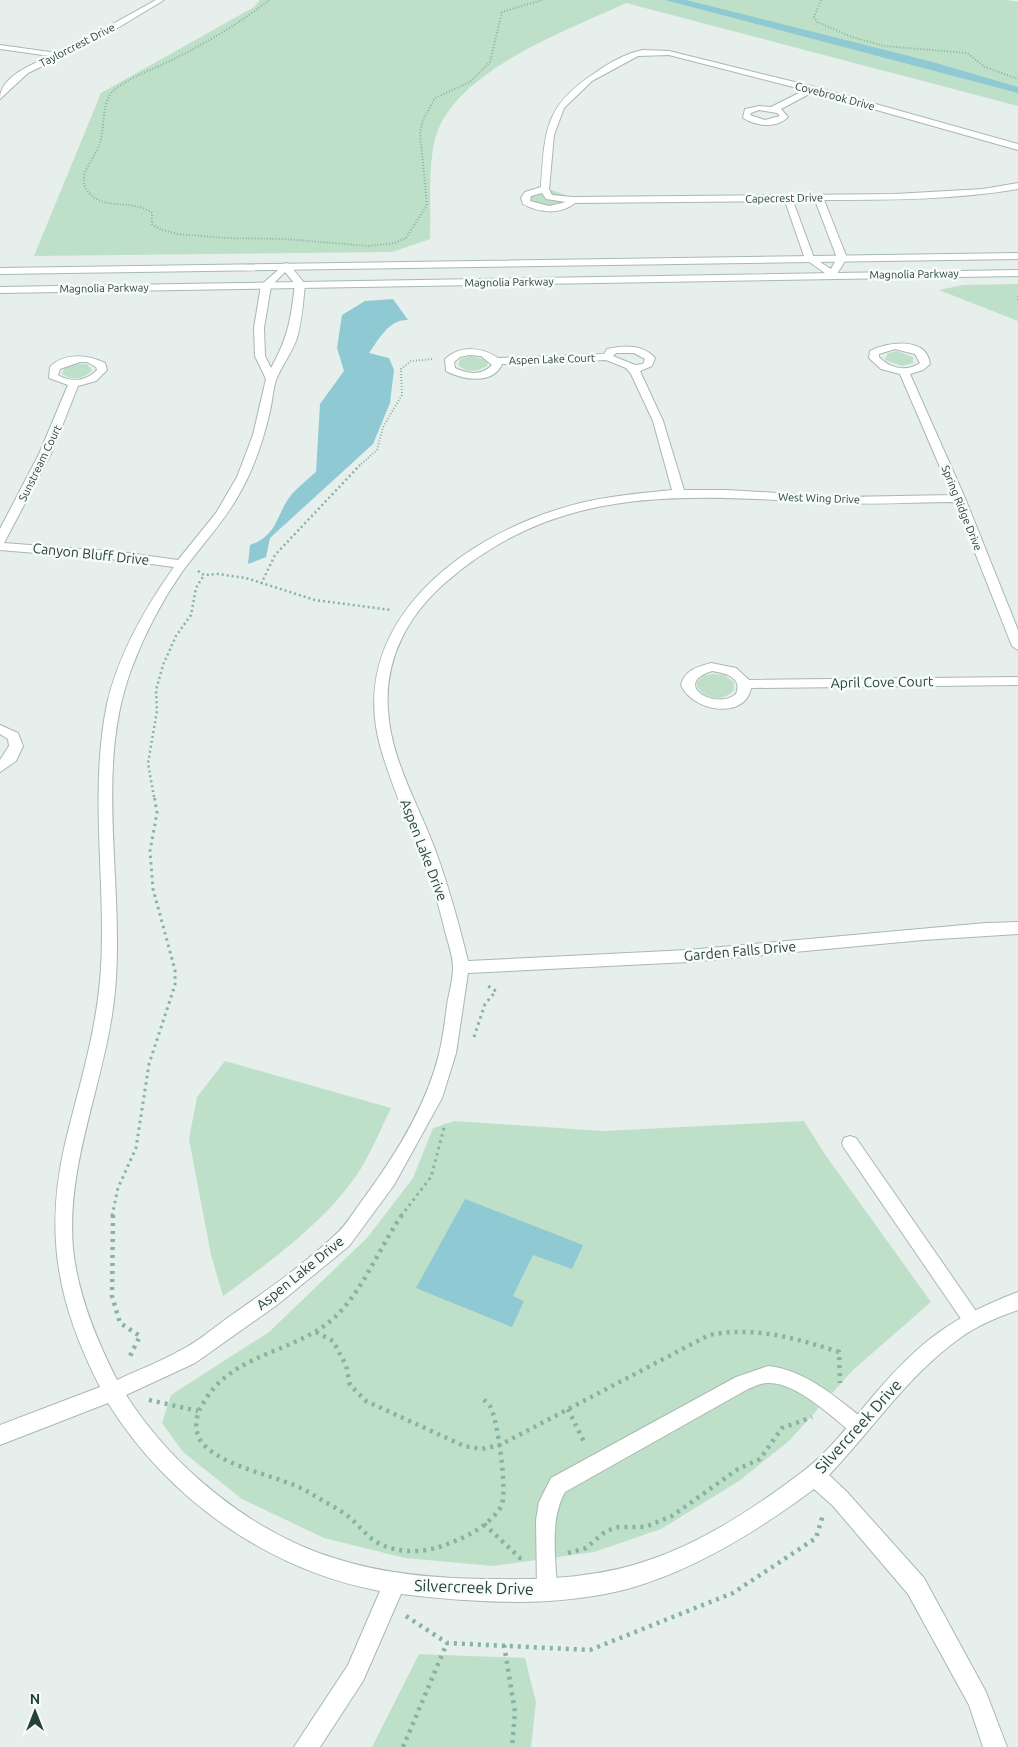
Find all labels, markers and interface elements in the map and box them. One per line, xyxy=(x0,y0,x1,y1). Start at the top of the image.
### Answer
street label: Taylorcrest Drive xyxy=(37,21,117,69)
street label: Covebrook Drive xyxy=(794,80,876,112)
street label: Capecrest Drive xyxy=(745,191,823,205)
street label: Magnolia Parkway xyxy=(869,267,959,281)
street label: Magnolia Parkway xyxy=(464,275,554,289)
street label: Magnolia Parkway xyxy=(59,281,149,295)
street label: Aspen Lake Court xyxy=(509,351,596,367)
street label: Sunstream Court xyxy=(16,422,64,503)
street label: Spring Ridge Drive xyxy=(939,464,985,552)
street label: West Wing Drive xyxy=(778,491,860,505)
street label: Canyon Bluff Drive xyxy=(32,540,150,568)
street label: April Cove Court xyxy=(830,673,934,691)
street label: Aspen Lake Drive xyxy=(397,797,451,903)
street label: Garden Falls Drive xyxy=(683,938,797,964)
street label: Aspen Lake Drive xyxy=(253,1233,347,1313)
street label: Silvercreek Drive xyxy=(811,1375,905,1477)
street label: Silvercreek Drive xyxy=(414,1576,534,1598)
north arrow xyxy=(10,1687,60,1737)
text: N xyxy=(30,1691,40,1707)

